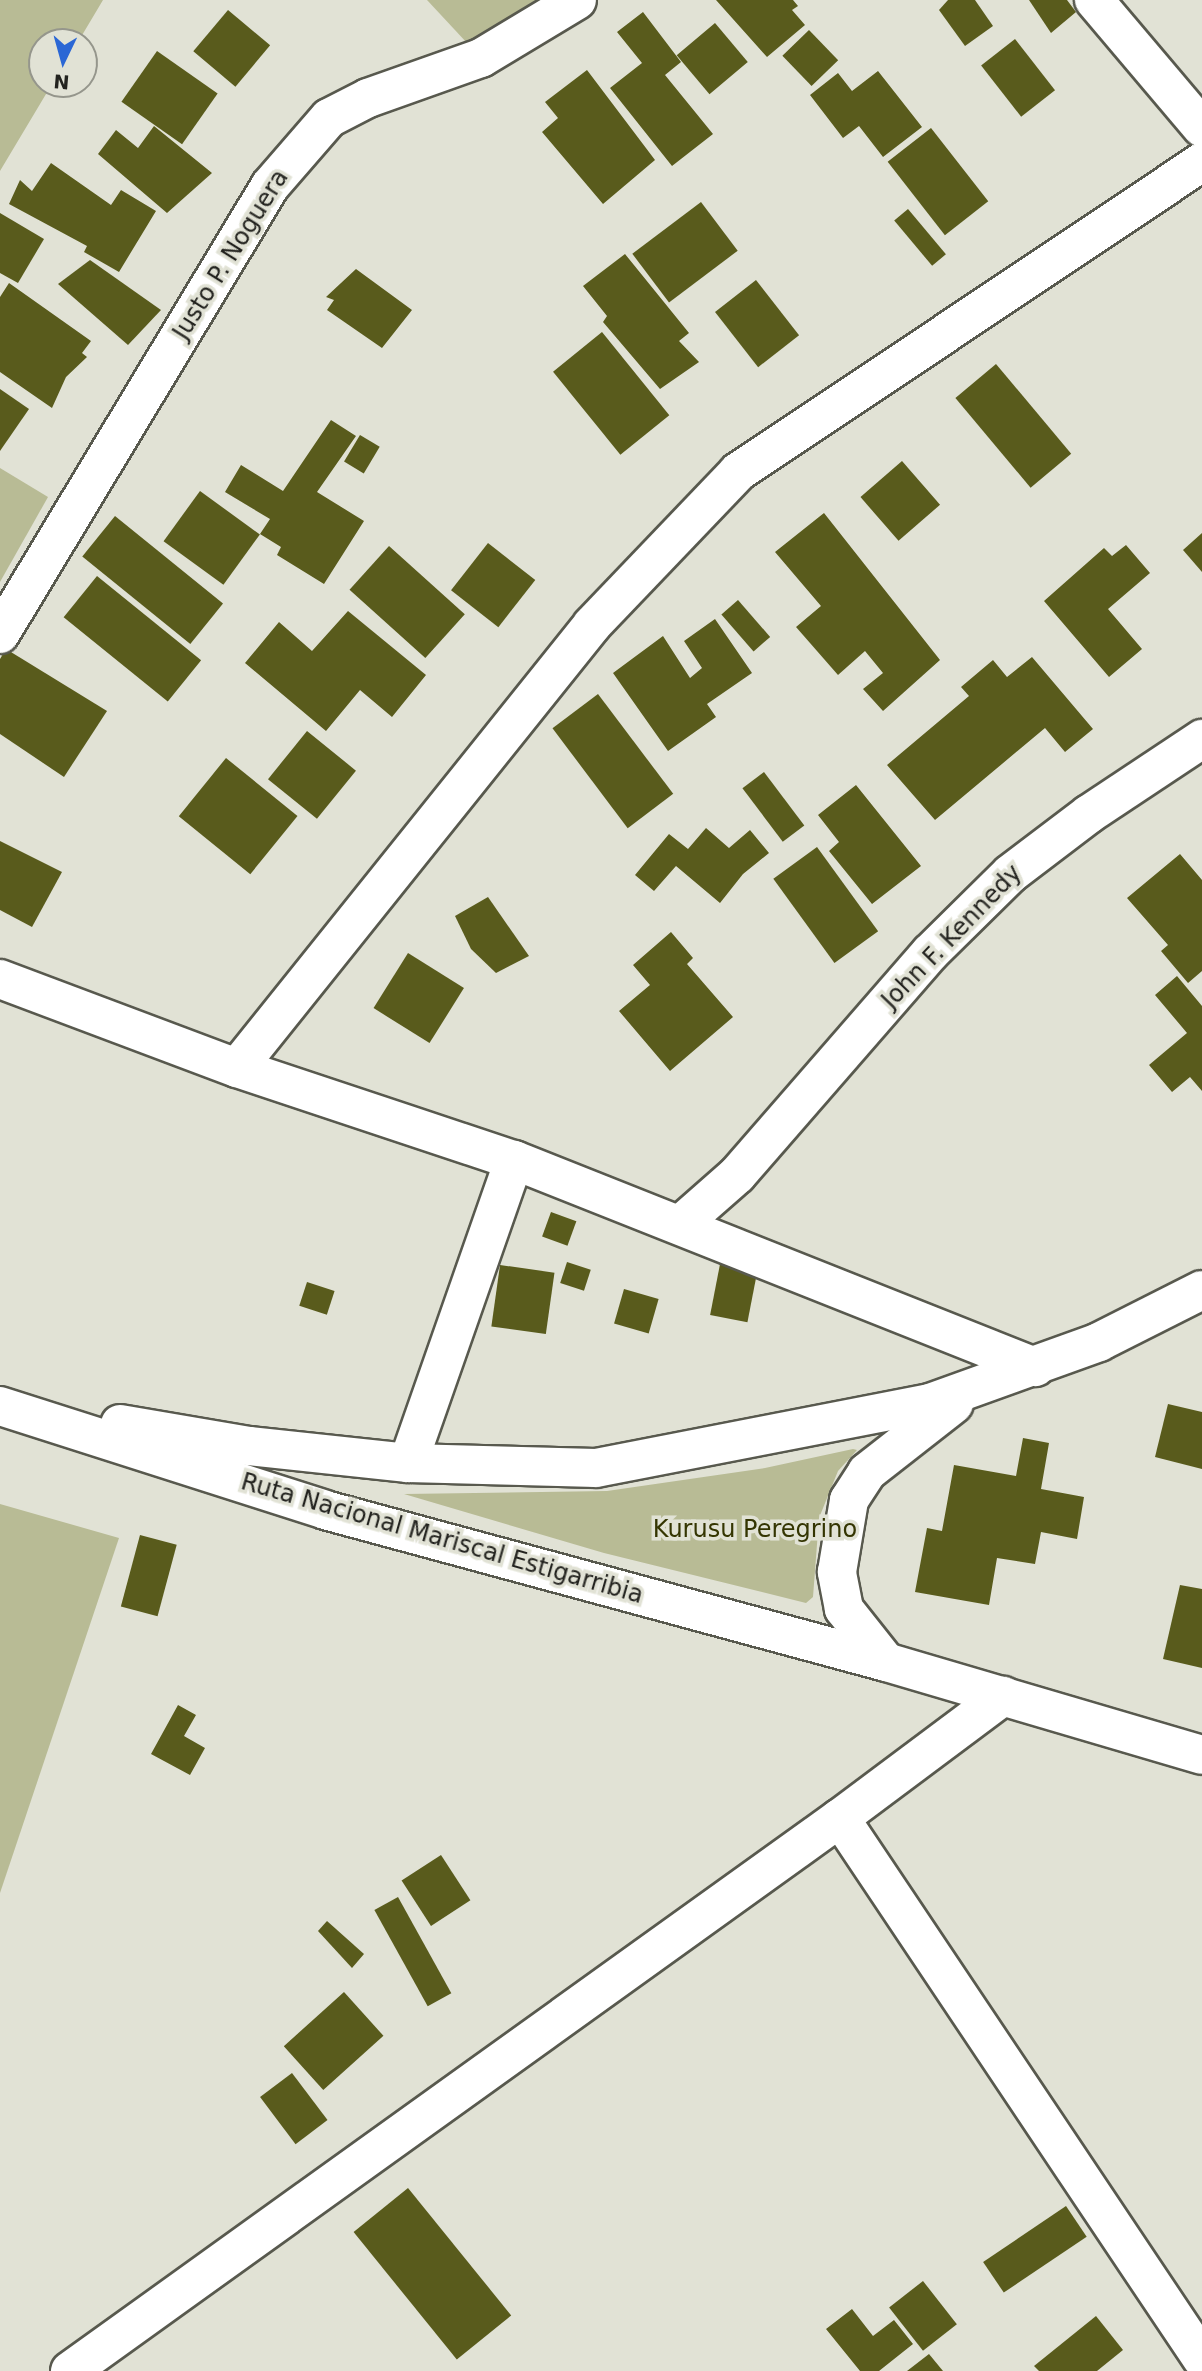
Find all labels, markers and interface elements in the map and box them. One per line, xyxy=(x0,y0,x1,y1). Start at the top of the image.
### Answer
north arrow xyxy=(28,28,98,98)
text: N xyxy=(52,70,70,94)
street label: Justo P. Noguera xyxy=(167,165,295,345)
street label: John F. Kennedy xyxy=(876,859,1028,1015)
street label: Ruta Nacional Mariscal Estigarribia xyxy=(238,1468,646,1610)
park label: Kurusu Peregrino xyxy=(653,1516,857,1544)

